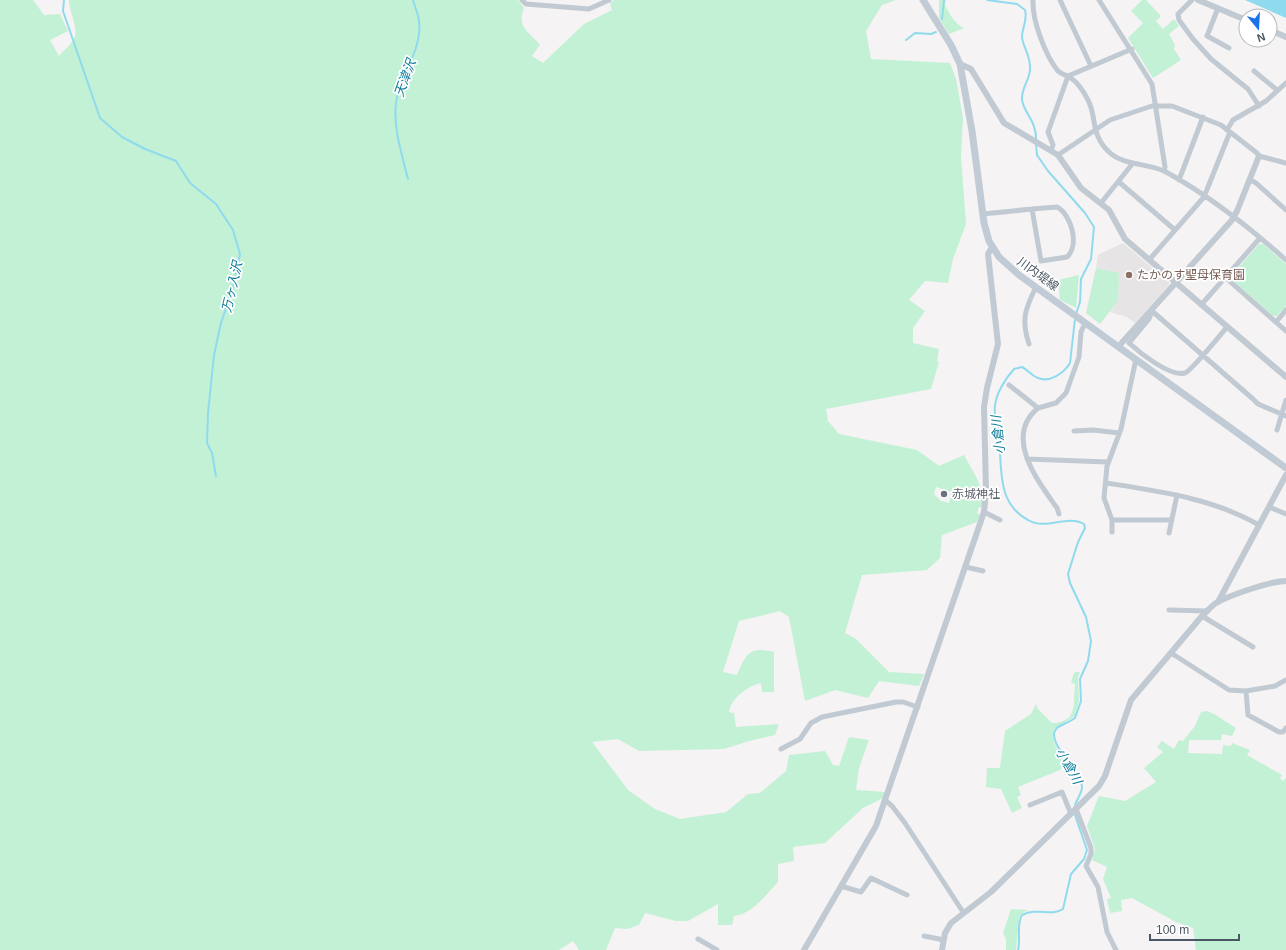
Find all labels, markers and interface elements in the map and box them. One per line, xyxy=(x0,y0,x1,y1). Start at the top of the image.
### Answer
north arrow xyxy=(1238,8,1278,48)
text: N xyxy=(1255,31,1267,44)
water label: 天津沢 xyxy=(391,55,419,99)
street label: 川内堤線 xyxy=(1014,254,1062,294)
water label: 万ヶ入沢 xyxy=(219,258,246,314)
place label: たかのす聖母保育園 xyxy=(1137,268,1245,282)
marker: たかのす聖母保育園 xyxy=(1124,270,1134,280)
water label: 小倉川 xyxy=(988,413,1007,455)
place label: 赤城神社 xyxy=(952,487,1000,501)
marker: 赤城神社 xyxy=(939,489,949,499)
water label: 小倉川 xyxy=(1053,745,1086,788)
scale bar xyxy=(1150,916,1239,942)
text: 100 m xyxy=(1156,923,1189,937)

